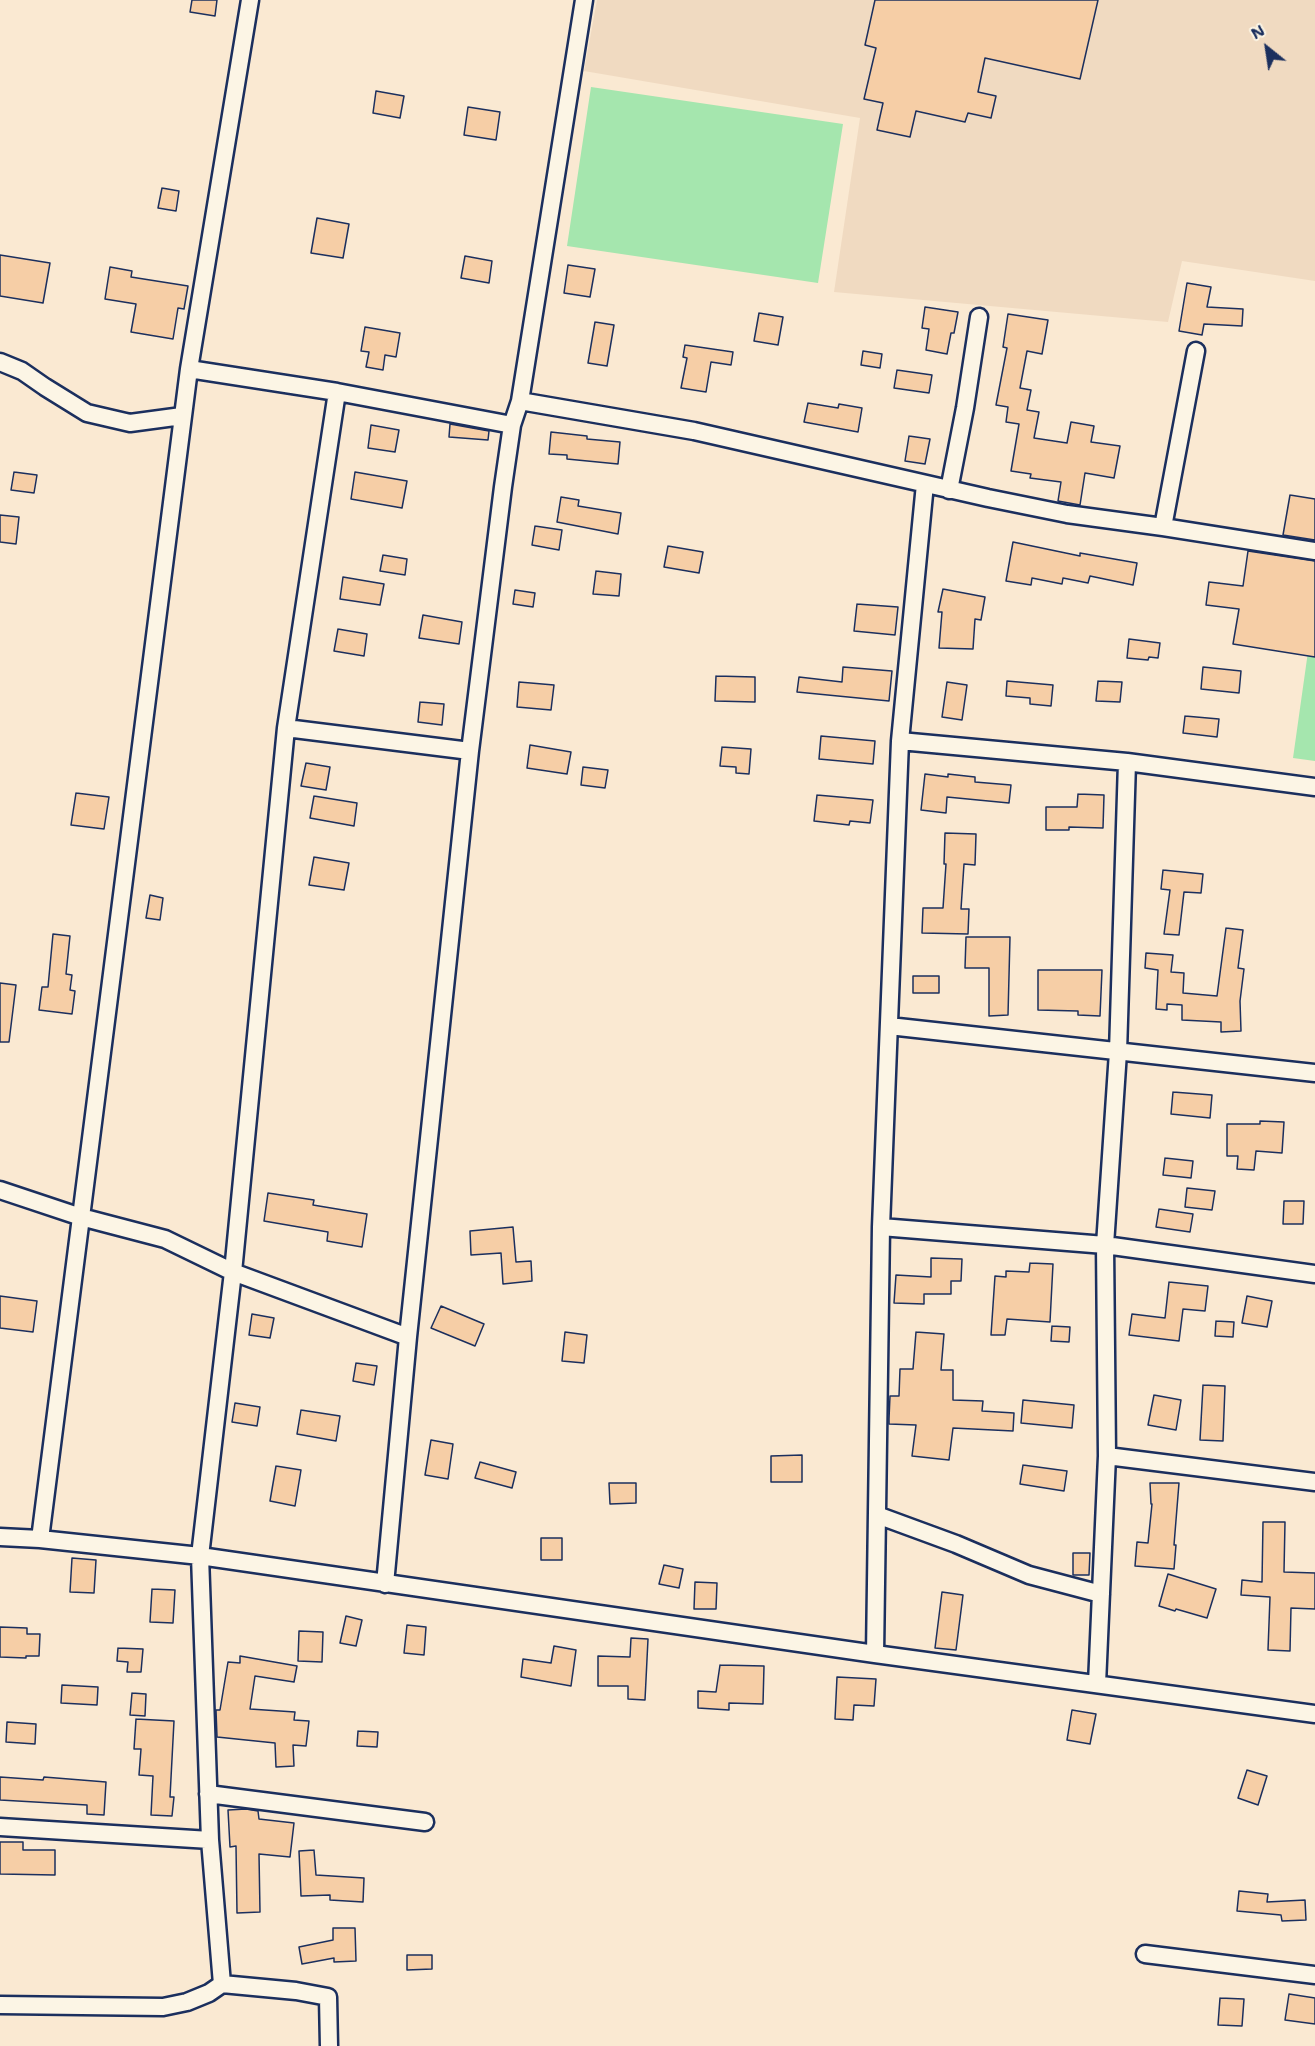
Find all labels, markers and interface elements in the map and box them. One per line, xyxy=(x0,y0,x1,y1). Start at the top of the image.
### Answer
north arrow xyxy=(1237,18,1297,78)
text: N xyxy=(1247,20,1268,44)

